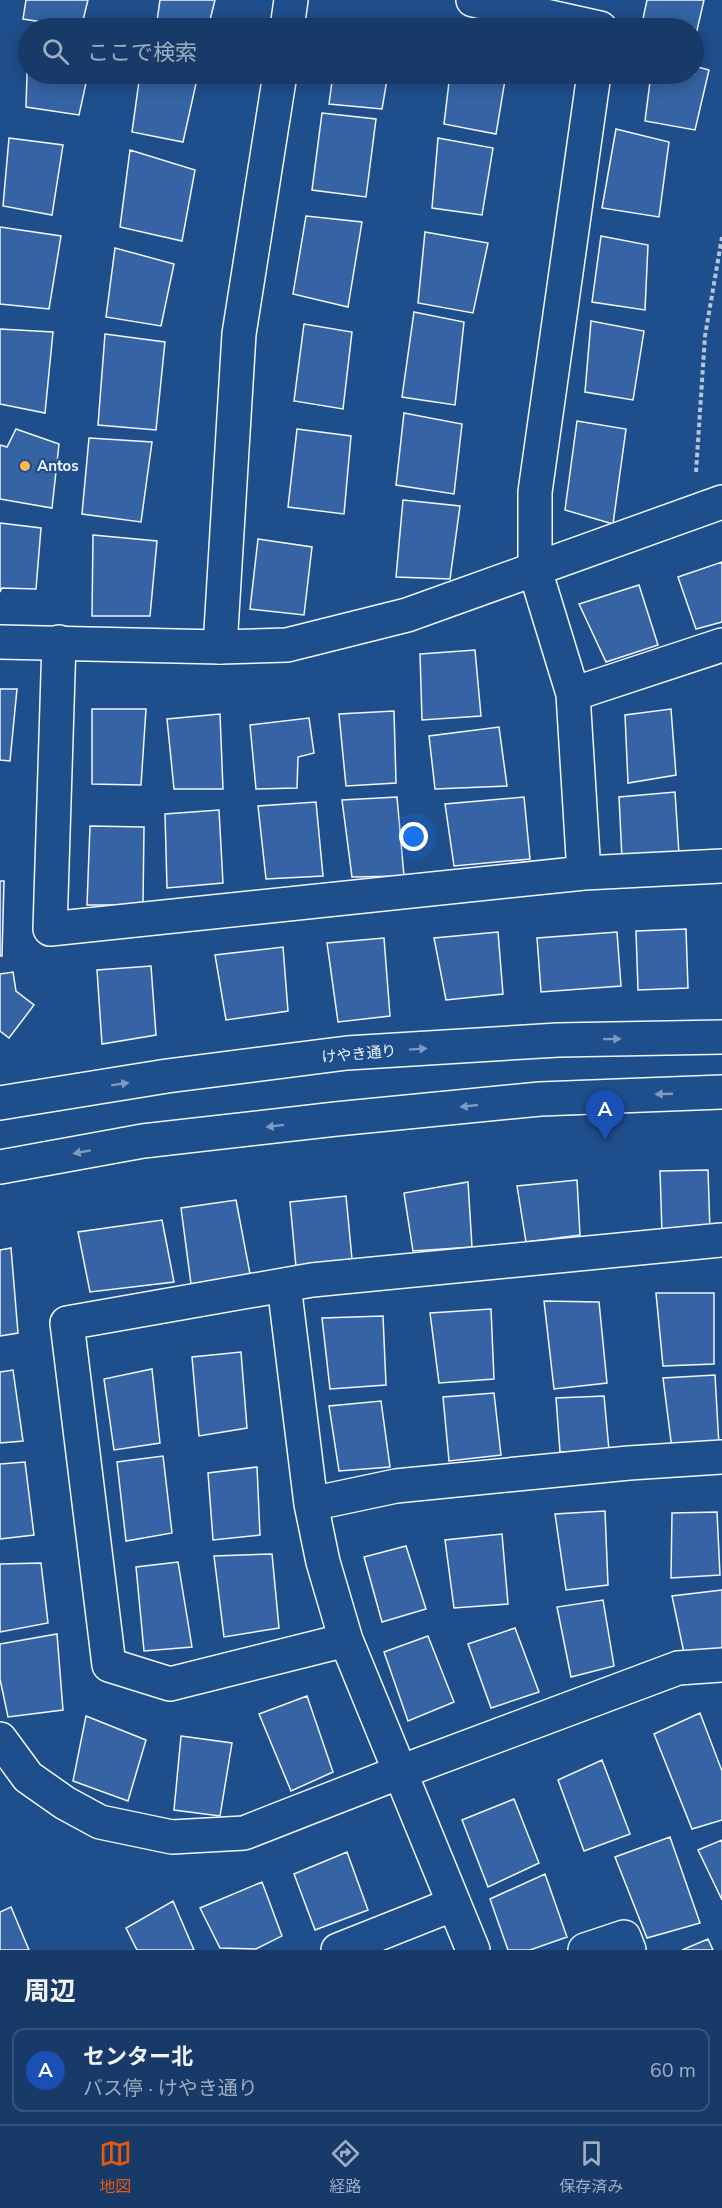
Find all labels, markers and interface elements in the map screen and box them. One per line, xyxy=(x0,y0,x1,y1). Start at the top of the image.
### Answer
search box xyxy=(18,18,704,84)
icon: search xyxy=(39,35,72,68)
text: ここで検索 xyxy=(87,38,197,68)
place label: Antos xyxy=(37,456,79,476)
marker: Antos xyxy=(18,459,32,473)
your location xyxy=(399,822,428,851)
one-way arrow xyxy=(603,1034,622,1044)
street label: けやき通り xyxy=(321,1041,397,1067)
one-way arrow xyxy=(408,1044,427,1053)
one-way arrow xyxy=(111,1079,130,1088)
one-way arrow xyxy=(654,1089,673,1099)
pin: A xyxy=(586,1090,624,1140)
one-way arrow xyxy=(459,1101,478,1111)
one-way arrow xyxy=(265,1121,284,1131)
one-way arrow xyxy=(72,1148,91,1157)
text: 周辺 xyxy=(24,1974,76,2009)
text: センター北 xyxy=(83,2042,193,2072)
text: A xyxy=(38,2057,53,2084)
text: 60 m xyxy=(650,2057,696,2084)
text: バス停 · けやき通り xyxy=(83,2075,258,2102)
tab: 地図 xyxy=(99,2137,132,2198)
tab: 経路 xyxy=(329,2137,362,2198)
tab: 保存済み xyxy=(559,2137,623,2198)

